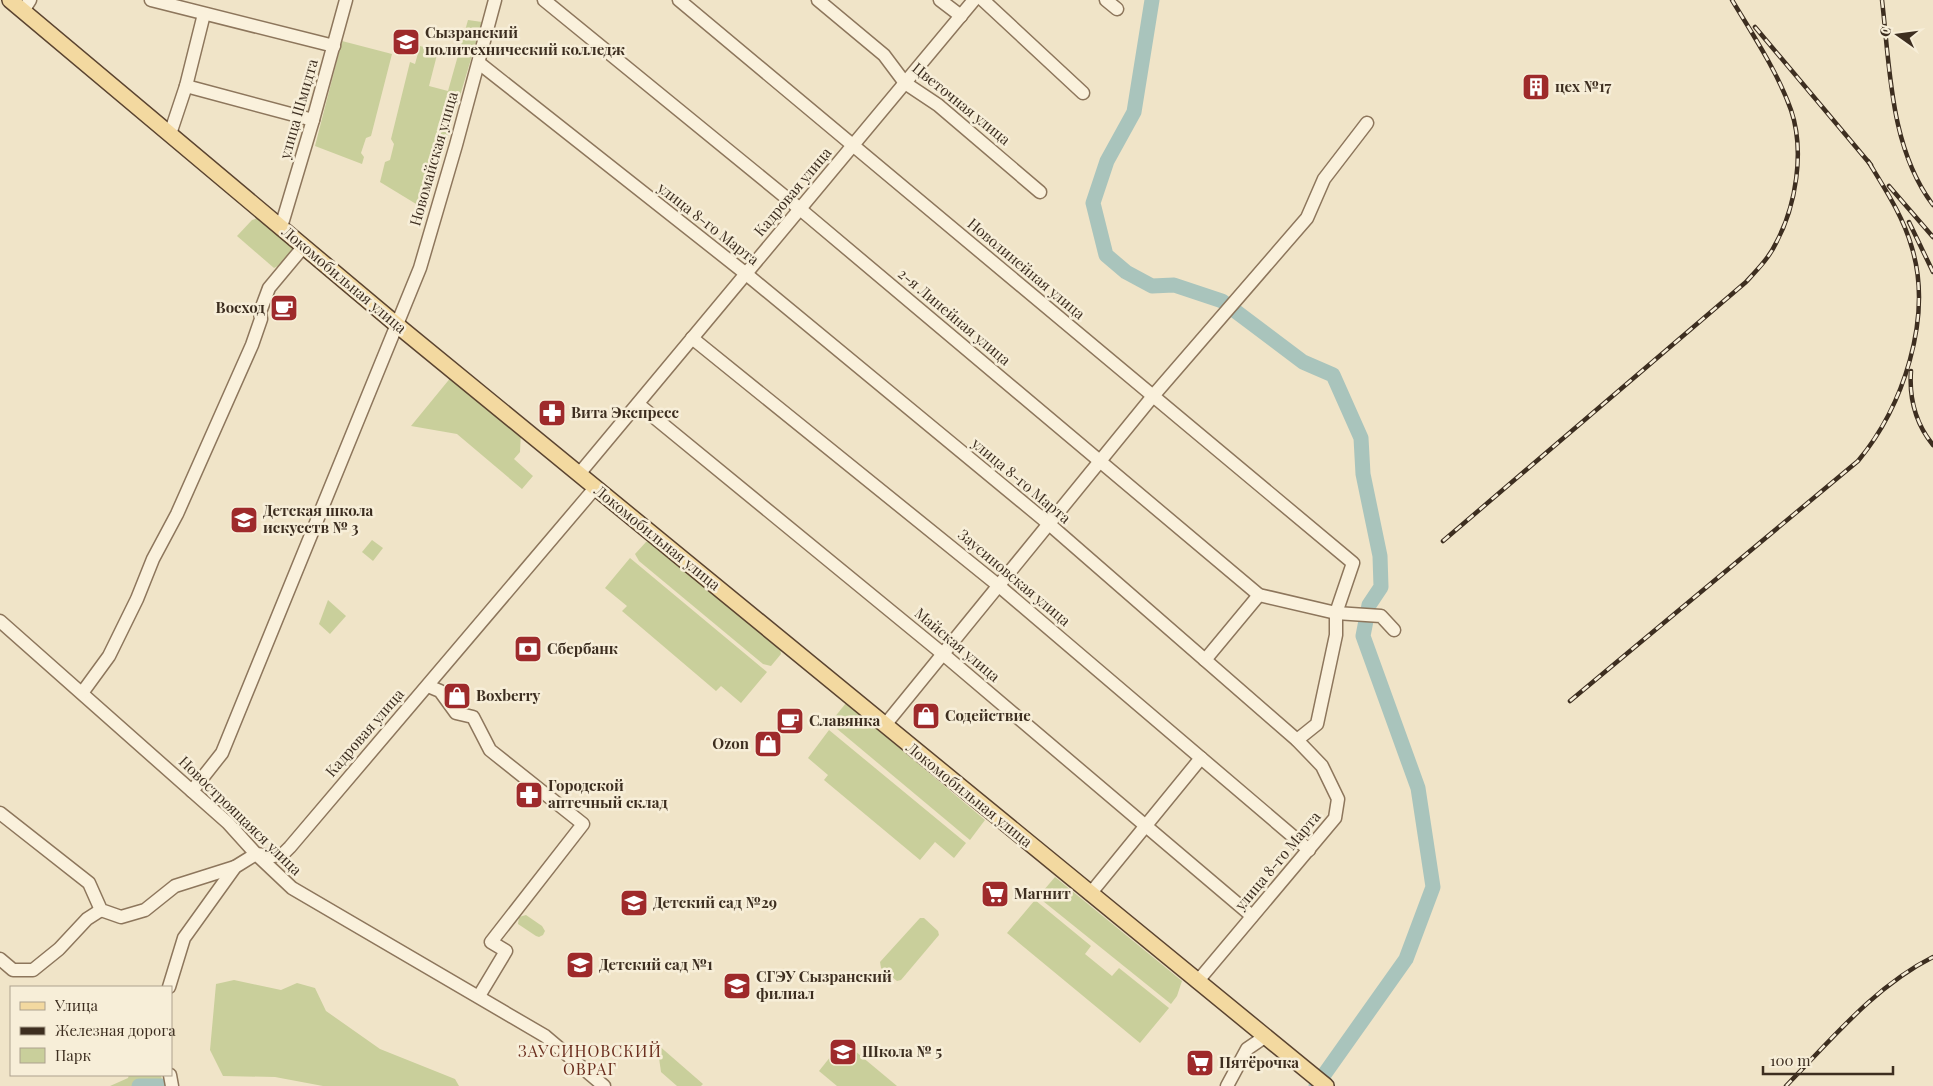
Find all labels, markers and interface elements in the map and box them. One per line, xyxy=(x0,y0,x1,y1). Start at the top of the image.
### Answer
north arrow xyxy=(1873,10,1923,60)
place label: Сызранский политехнический колледж xyxy=(425,22,626,59)
text: С xyxy=(1874,25,1895,39)
school or university icon: Сызранский политехнический колледж xyxy=(391,27,421,57)
street label: улица Шмидта xyxy=(274,56,322,162)
street label: Цветочная улица xyxy=(908,58,1015,149)
building icon: цех №17 xyxy=(1521,72,1551,102)
place label: цех №17 xyxy=(1555,76,1612,96)
street label: Новомайская улица xyxy=(404,89,462,228)
street label: Кадровая улица xyxy=(749,142,836,240)
street label: улица 8-го Марта xyxy=(653,177,764,269)
street label: Новолинейная улица xyxy=(964,213,1090,324)
street label: Локомобильная улица xyxy=(277,221,411,338)
street label: 2-я Линейная улица xyxy=(894,263,1016,370)
cafe icon: Восход xyxy=(269,293,299,323)
place label: Восход xyxy=(216,297,265,317)
pharmacy icon: Вита Экспресс xyxy=(537,398,567,428)
place label: Вита Экспресс xyxy=(571,402,680,422)
street label: улица 8-го Марта xyxy=(967,432,1076,528)
street label: Локомобильная улица xyxy=(590,480,725,595)
place label: Детская школа искусств № 3 xyxy=(263,500,374,537)
school or university icon: Детская школа искусств № 3 xyxy=(229,505,259,535)
street label: Заусиновская улица xyxy=(954,524,1075,631)
street label: Майская улица xyxy=(911,603,1005,686)
bank icon: Сбербанк xyxy=(513,634,543,664)
place label: Сбербанк xyxy=(547,638,619,658)
shop icon: Boxberry xyxy=(442,681,472,711)
street label: Кадровая улица xyxy=(320,684,408,781)
place label: Boxberry xyxy=(476,685,541,705)
shop icon: Содействие xyxy=(911,701,941,731)
place label: Содействие xyxy=(945,705,1031,725)
cafe icon: Славянка xyxy=(775,706,805,736)
place label: Славянка xyxy=(809,710,881,730)
shop icon: Ozon xyxy=(753,729,783,759)
place label: Ozon xyxy=(712,733,750,753)
street label: Локомобильная улица xyxy=(902,737,1037,852)
street label: Новостроящаяся улица xyxy=(175,751,307,880)
place label: Городской аптечный склад xyxy=(548,775,668,812)
pharmacy icon: Городской аптечный склад xyxy=(514,780,544,810)
street label: улица 8-го Марта xyxy=(1229,806,1325,915)
supermarket icon: Магнит xyxy=(980,879,1010,909)
place label: Магнит xyxy=(1014,883,1071,903)
school or university icon: Детский сад №29 xyxy=(619,888,649,918)
place label: Детский сад №29 xyxy=(653,892,777,912)
school or university icon: Детский сад №1 xyxy=(565,950,595,980)
place label: Детский сад №1 xyxy=(599,954,713,974)
place label: СГЭУ Сызранский филиал xyxy=(756,966,892,1003)
school or university icon: СГЭУ Сызранский филиал xyxy=(722,971,752,1001)
legend xyxy=(10,986,172,1076)
text: Улица xyxy=(54,995,98,1015)
text: Железная дорога xyxy=(55,1020,176,1040)
school or university icon: Школа № 5 xyxy=(828,1037,858,1067)
district label: ЗАУСИНОВСКИЙ ОВРАГ xyxy=(518,1040,662,1079)
place label: Школа № 5 xyxy=(862,1041,942,1061)
scale bar xyxy=(1763,1044,1893,1076)
text: Парк xyxy=(55,1045,91,1065)
supermarket icon: Пятёрочка xyxy=(1185,1048,1215,1078)
text: 100 m xyxy=(1770,1050,1811,1070)
place label: Пятёрочка xyxy=(1219,1052,1299,1072)

